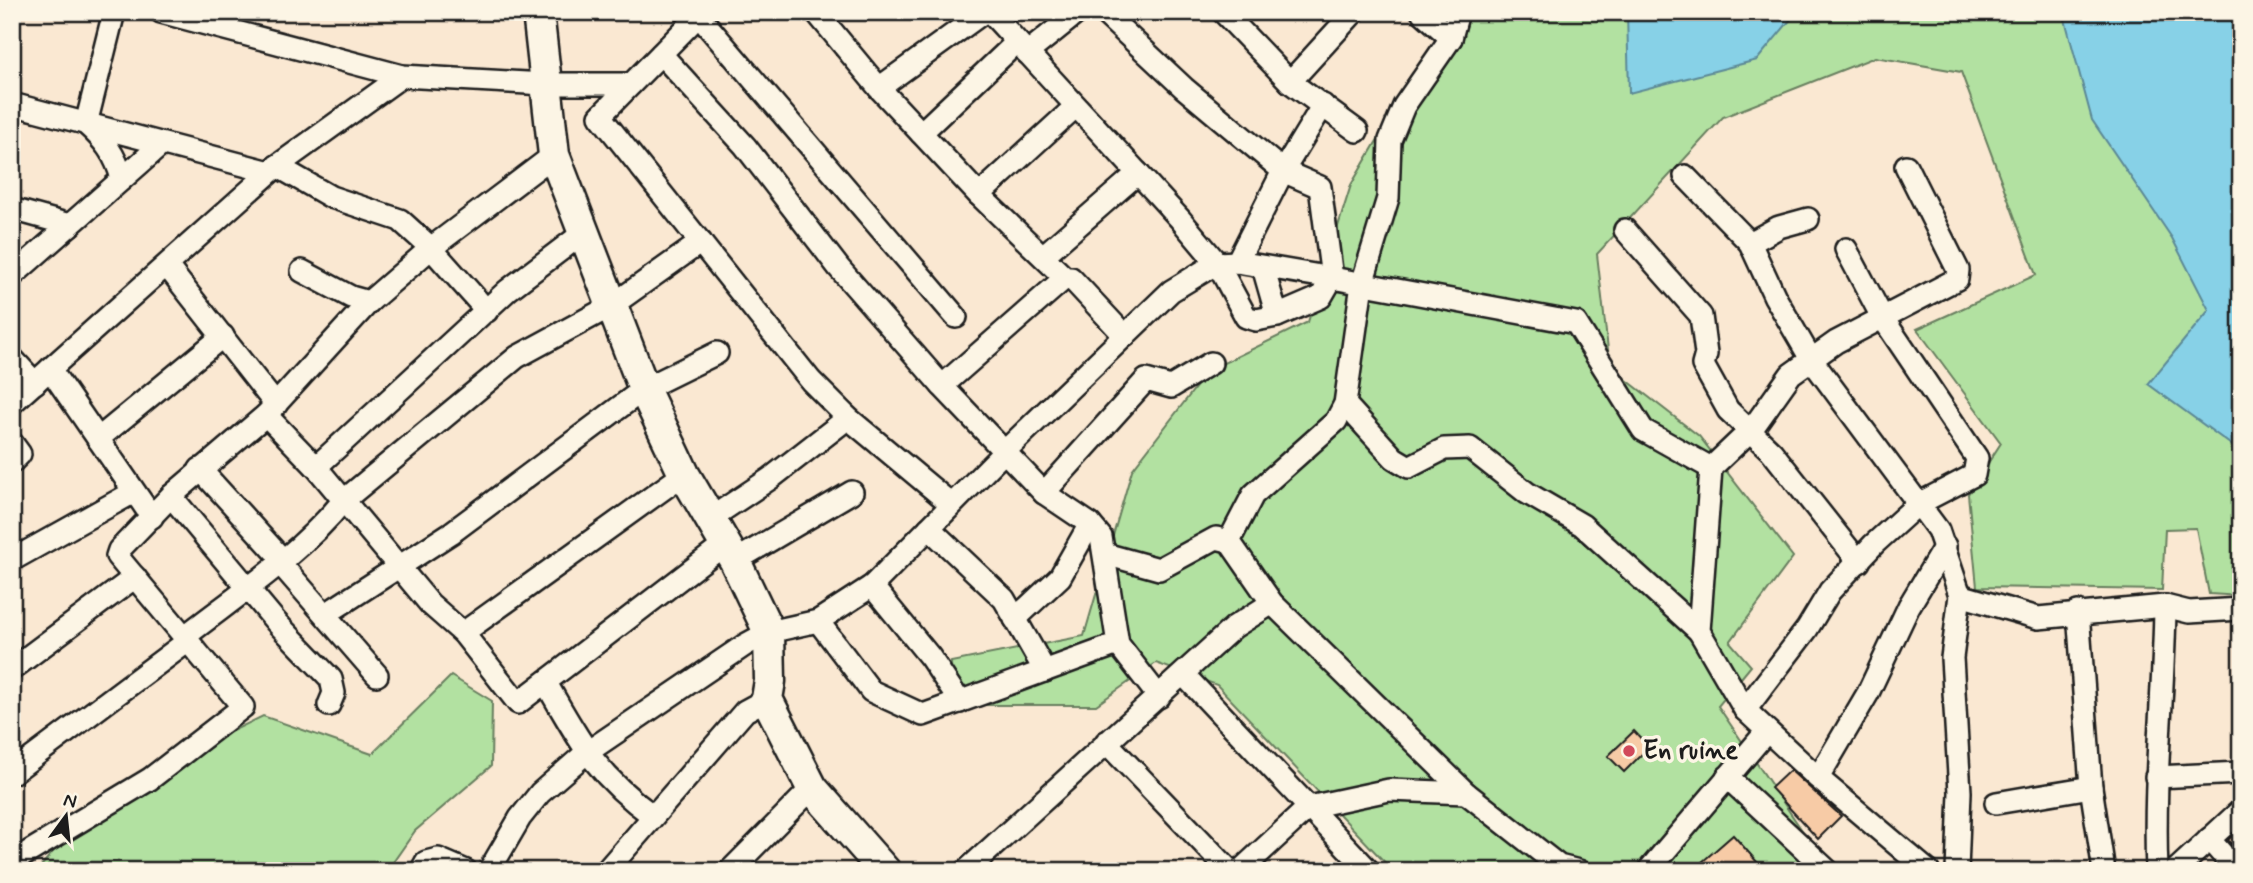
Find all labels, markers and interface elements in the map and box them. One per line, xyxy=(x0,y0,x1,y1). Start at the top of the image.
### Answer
place label: En ruine xyxy=(1643,734,1738,768)
marker: En ruine xyxy=(1621,743,1637,759)
north arrow xyxy=(32,782,102,852)
text: N xyxy=(61,787,79,815)

